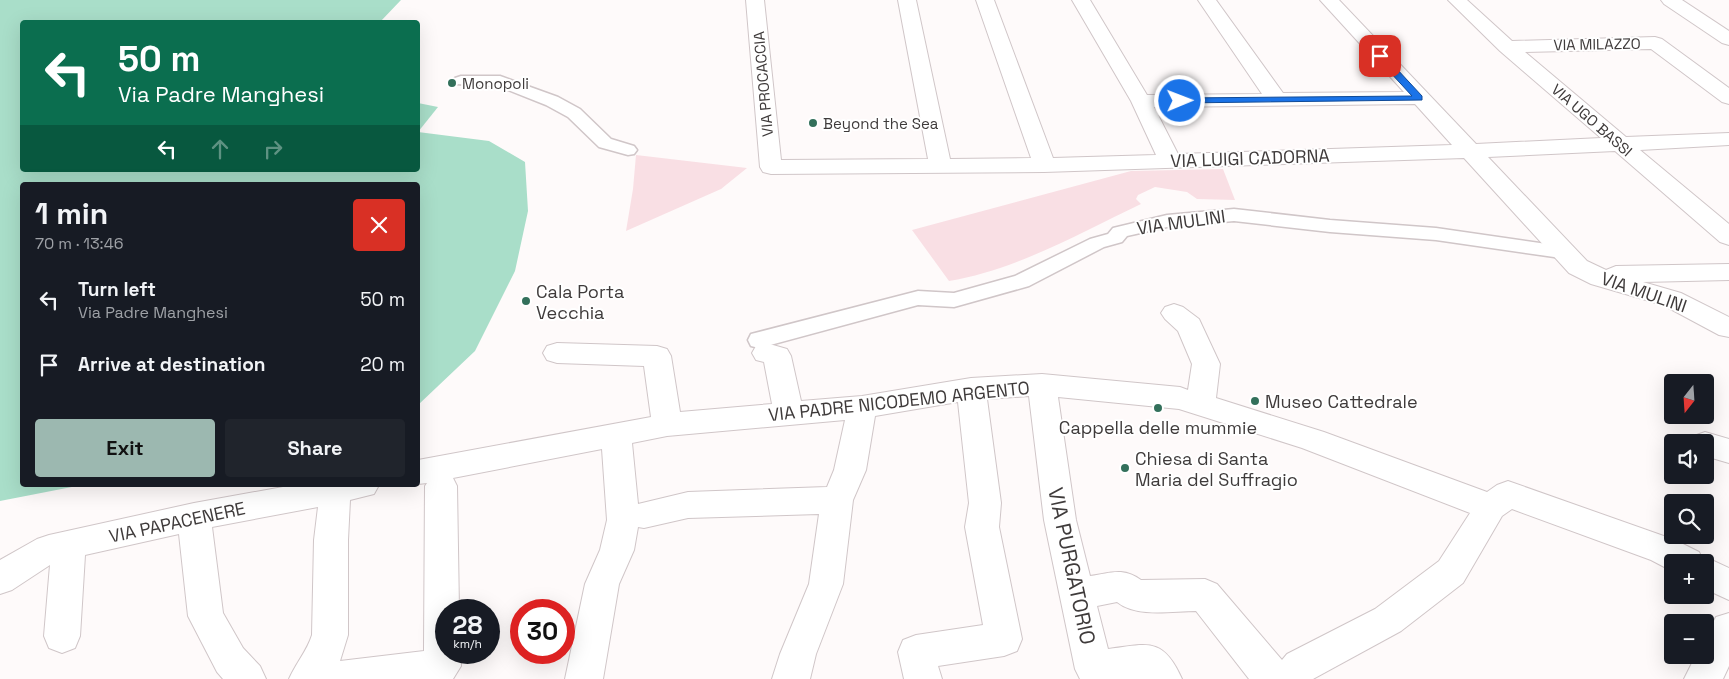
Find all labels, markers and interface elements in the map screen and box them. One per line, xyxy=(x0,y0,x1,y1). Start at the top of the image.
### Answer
street label: VIA PROCACCIA xyxy=(749,30,777,138)
street label: VIA MILAZZO xyxy=(1553,34,1641,54)
pin xyxy=(1359,35,1401,77)
text: 50 m xyxy=(118,37,200,81)
icon: left xyxy=(35,40,100,105)
icon: arrive xyxy=(1366,42,1394,70)
place label: Monopoli xyxy=(462,74,529,93)
position arrow xyxy=(1153,74,1205,126)
marker: Monopoli xyxy=(446,77,458,89)
text: Via Padre Manghesi xyxy=(118,80,324,108)
street label: VIA UGO BASSI xyxy=(1548,80,1636,160)
place label: Beyond the Sea xyxy=(823,114,939,133)
marker: Beyond the Sea xyxy=(807,117,819,129)
icon: left xyxy=(153,135,181,163)
icon: ahead xyxy=(206,135,234,163)
icon: right xyxy=(259,135,287,163)
street label: VIA LUIGI CADORNA xyxy=(1170,144,1330,172)
text: 1 min xyxy=(35,194,108,233)
button: close xyxy=(353,199,405,251)
street label: VIA MULINI xyxy=(1135,204,1227,240)
text: 70 m · 13:46 xyxy=(35,233,123,254)
street label: VIA MULINI xyxy=(1598,267,1690,317)
text: Turn left xyxy=(78,277,156,302)
place label: Cala Porta Vecchia xyxy=(536,280,624,324)
icon: left xyxy=(35,286,63,314)
text: 50 m xyxy=(360,287,405,312)
marker: Cala Porta Vecchia xyxy=(520,295,532,307)
text: Via Padre Manghesi xyxy=(78,302,228,323)
icon: arrive xyxy=(35,351,63,379)
text: Arrive at destination xyxy=(78,352,266,377)
text: 20 m xyxy=(360,352,405,377)
north arrow xyxy=(1664,374,1714,424)
map controls xyxy=(1664,374,1714,664)
street label: VIA PADRE NICODEMO ARGENTO xyxy=(767,376,1031,426)
place label: Museo Cattedrale xyxy=(1265,390,1418,413)
marker: Museo Cattedrale xyxy=(1249,395,1261,407)
marker: Cappella delle mummie xyxy=(1152,402,1164,414)
place label: Cappella delle mummie xyxy=(1059,416,1257,439)
button: Exit xyxy=(35,419,215,477)
button: Share xyxy=(225,419,405,477)
button: sound xyxy=(1664,434,1714,484)
place label: Chiesa di Santa Maria del Suffragio xyxy=(1135,447,1298,491)
marker: Chiesa di Santa Maria del Suffragio xyxy=(1119,462,1131,474)
street label: VIA PURGATORIO xyxy=(1042,485,1102,647)
button: search xyxy=(1664,494,1714,544)
street label: VIA PAPACENERE xyxy=(107,496,247,548)
button: + xyxy=(1664,554,1714,604)
speed limit sign: 30 xyxy=(510,599,575,664)
text: 28 xyxy=(453,609,482,641)
button: − xyxy=(1664,614,1714,664)
text: km/h xyxy=(453,636,482,652)

